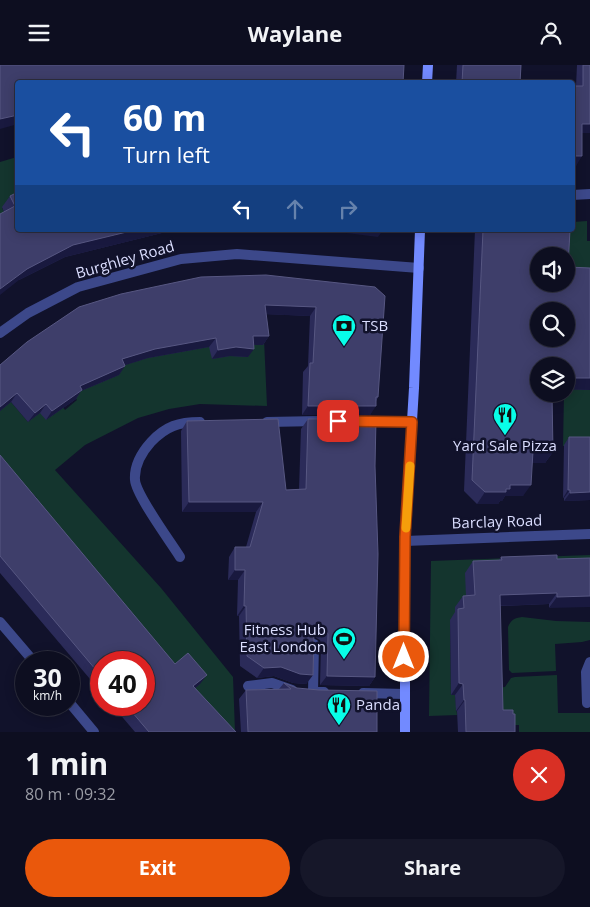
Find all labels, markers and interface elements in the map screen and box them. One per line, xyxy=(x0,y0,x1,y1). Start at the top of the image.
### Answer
text: Waylane xyxy=(248,18,342,48)
icon: menu xyxy=(25,19,53,47)
icon: person xyxy=(537,19,565,47)
text: 60 m xyxy=(123,94,206,141)
icon: left xyxy=(40,100,105,165)
text: Turn left xyxy=(123,139,210,169)
icon: left xyxy=(228,195,256,223)
icon: ahead xyxy=(281,195,309,223)
icon: right xyxy=(334,195,362,223)
street label: Burghley Road xyxy=(73,235,176,283)
map controls xyxy=(530,247,575,402)
button: sound xyxy=(530,247,575,292)
button: search xyxy=(530,302,575,347)
bank icon: TSB xyxy=(331,313,357,347)
place label: TSB xyxy=(362,315,388,335)
button: layers xyxy=(530,357,575,402)
pin xyxy=(317,400,359,442)
restaurant icon: Yard Sale Pizza xyxy=(492,402,518,436)
icon: arrive xyxy=(324,407,352,435)
place label: Yard Sale Pizza xyxy=(453,435,557,455)
street label: Barclay Road xyxy=(451,509,543,533)
place label: Fitness Hub East London xyxy=(239,619,326,656)
sports icon: Fitness Hub East London xyxy=(331,626,357,660)
position arrow xyxy=(377,630,429,682)
speed limit sign: 40 xyxy=(90,651,155,716)
text: 30 xyxy=(33,660,62,694)
text: km/h xyxy=(33,687,62,704)
restaurant icon: Panda xyxy=(326,692,352,726)
place label: Panda xyxy=(356,694,400,714)
text: 1 min xyxy=(25,743,108,784)
button: close xyxy=(513,749,565,801)
text: 80 m · 09:32 xyxy=(25,783,116,805)
button: Exit xyxy=(25,839,290,897)
button: Share xyxy=(300,839,565,897)

